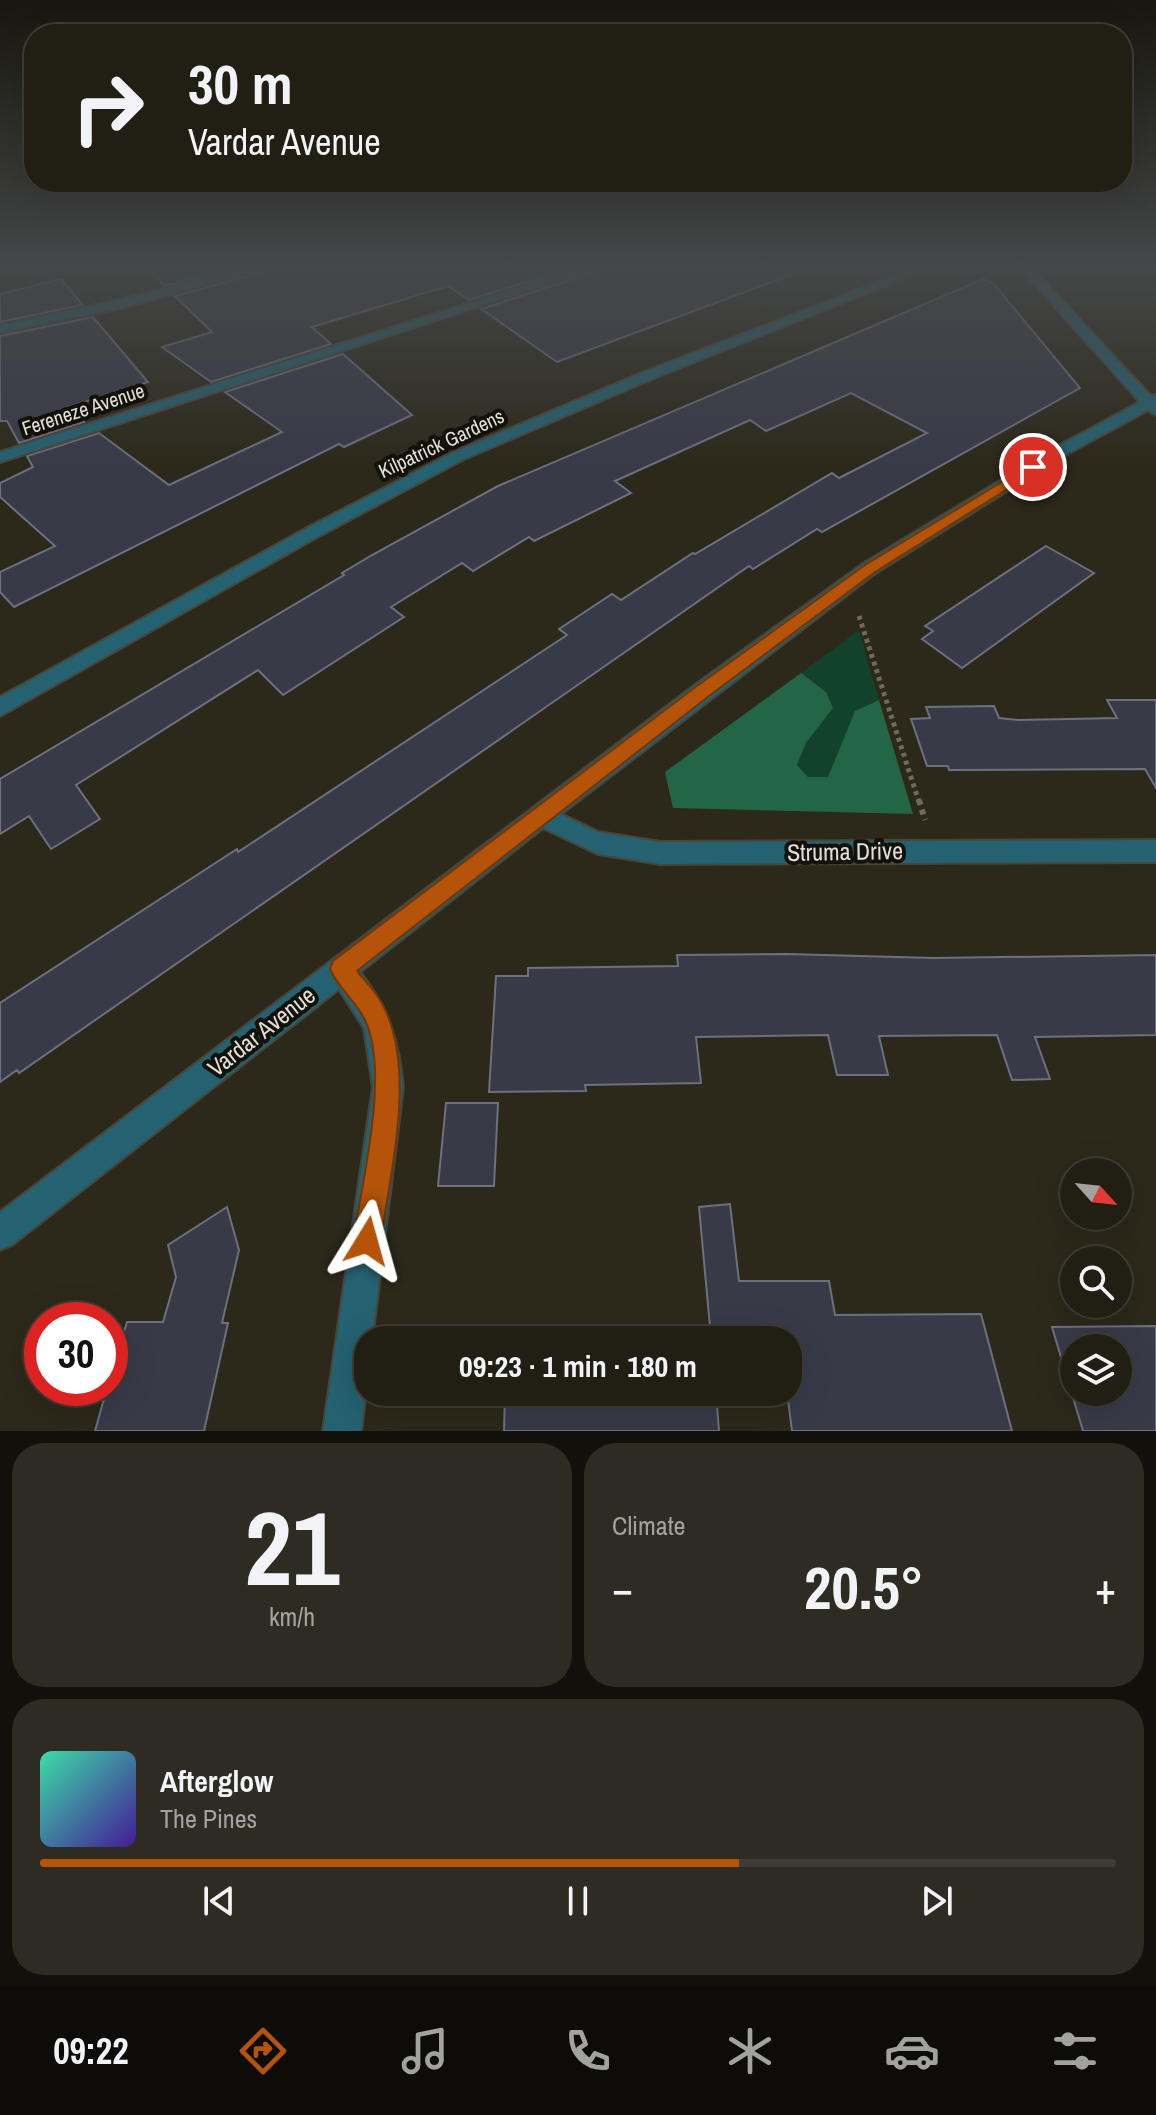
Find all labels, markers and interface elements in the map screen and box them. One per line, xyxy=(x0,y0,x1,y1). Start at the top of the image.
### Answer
text: 30 m xyxy=(188,46,293,121)
icon: right xyxy=(56,56,160,160)
text: Vardar Avenue xyxy=(188,118,381,166)
street label: Fereneze Avenue xyxy=(18,376,148,442)
street label: Kilpatrick Gardens xyxy=(374,402,508,484)
pin xyxy=(999,433,1067,501)
icon: arrive xyxy=(1011,445,1055,489)
street label: Struma Drive xyxy=(787,834,903,868)
street label: Vardar Avenue xyxy=(201,979,321,1083)
north arrow xyxy=(1060,1158,1132,1230)
map controls xyxy=(1060,1158,1132,1406)
position arrow xyxy=(325,1199,409,1283)
button: search xyxy=(1060,1246,1132,1318)
speed limit sign: 30 xyxy=(24,1302,128,1406)
button: layers xyxy=(1060,1334,1132,1406)
text: 09:23 · 1 min · 180 m xyxy=(459,1346,697,1386)
text: 21 xyxy=(245,1477,339,1617)
text: Climate xyxy=(612,1508,685,1543)
text: 20.5° xyxy=(804,1547,924,1628)
text: − xyxy=(612,1558,633,1618)
text: + xyxy=(1095,1558,1116,1618)
text: km/h xyxy=(269,1599,315,1634)
text: Afterglow xyxy=(160,1761,273,1801)
text: The Pines xyxy=(160,1801,257,1836)
icon: previous xyxy=(197,1879,241,1923)
icon: pause xyxy=(556,1879,600,1923)
icon: next xyxy=(915,1879,959,1923)
icon: directions xyxy=(235,2023,291,2079)
icon: music xyxy=(397,2023,453,2079)
icon: phone xyxy=(560,2023,616,2079)
icon: climate xyxy=(722,2023,778,2079)
icon: car xyxy=(884,2023,940,2079)
icon: filters xyxy=(1047,2023,1103,2079)
text: 09:22 xyxy=(53,2027,129,2075)

